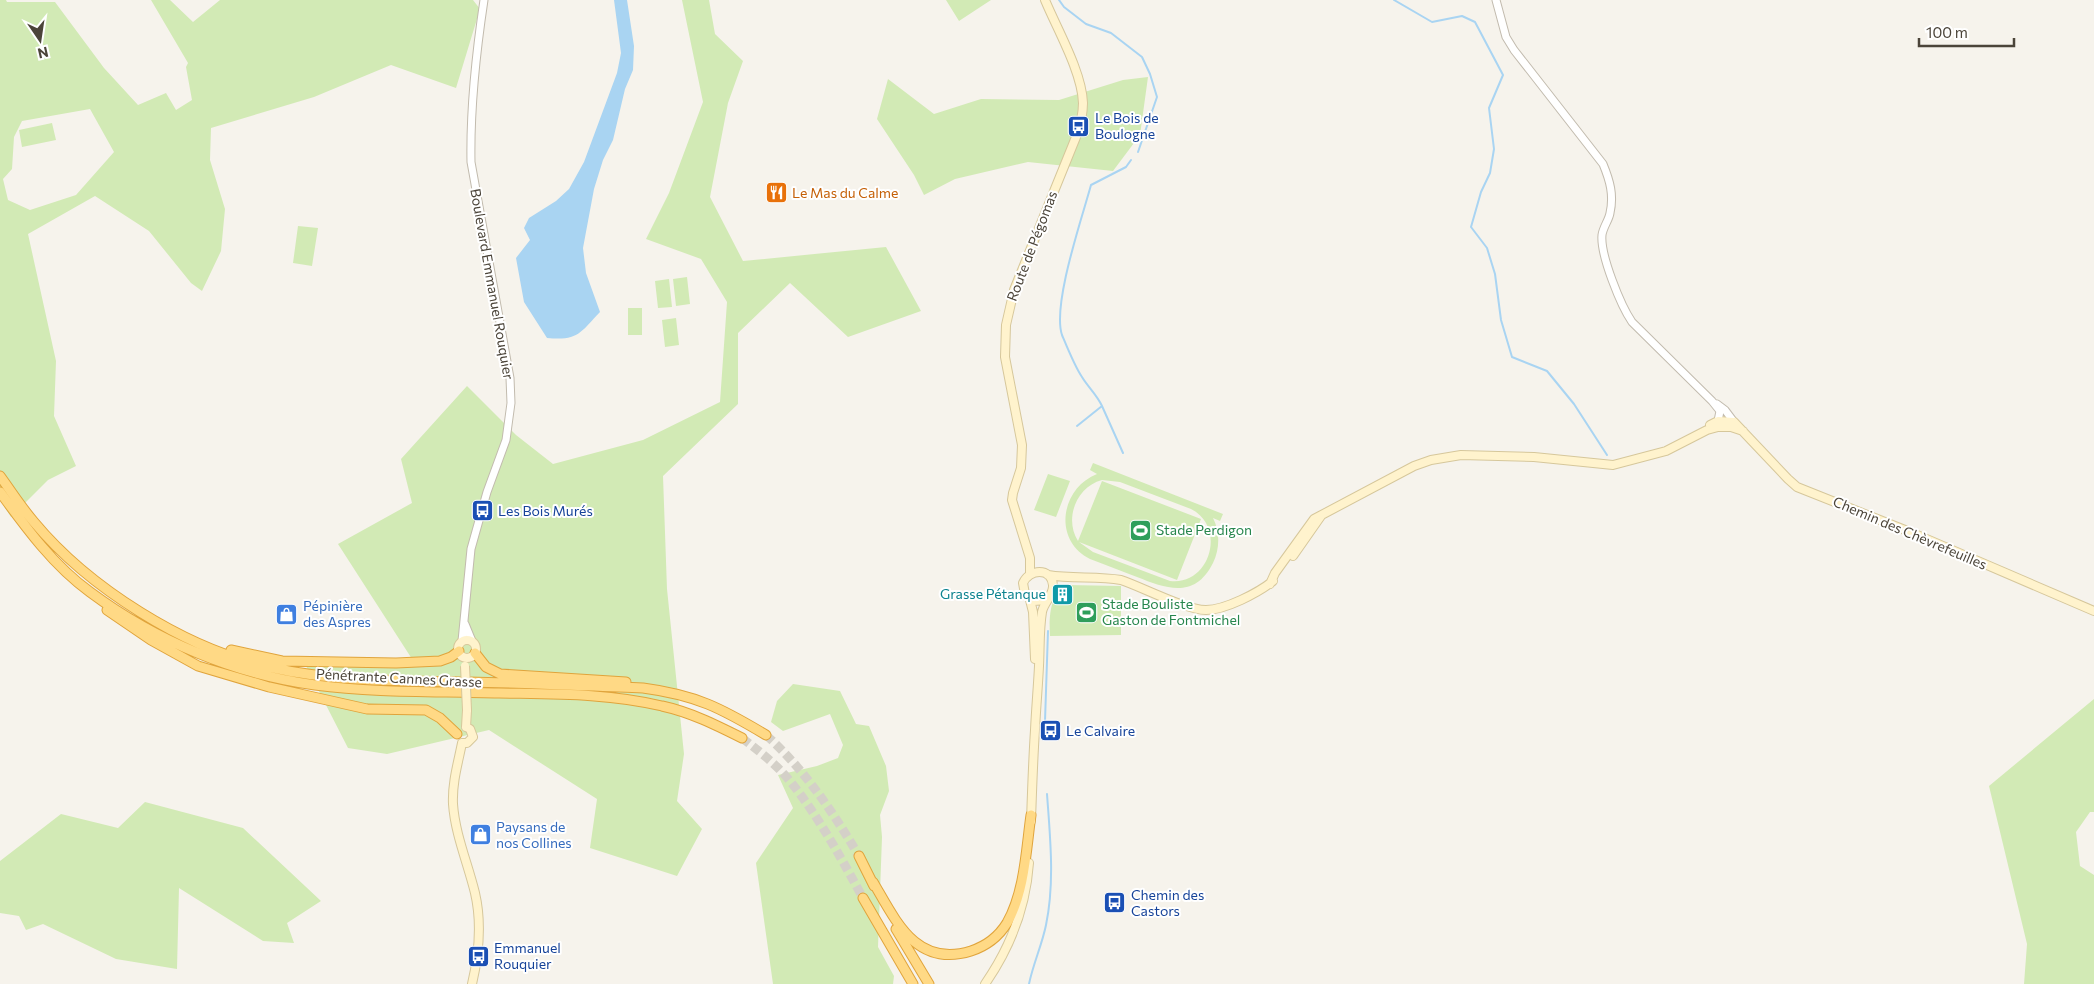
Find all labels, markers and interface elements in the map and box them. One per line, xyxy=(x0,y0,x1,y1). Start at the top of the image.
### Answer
north arrow xyxy=(15,15,65,65)
scale bar xyxy=(1919,15,2014,47)
text: 100 m xyxy=(1926,23,1968,41)
text: N xyxy=(36,44,50,63)
place label: Le Bois de Boulogne xyxy=(1095,109,1159,142)
bus stop icon: Le Bois de Boulogne xyxy=(1067,114,1091,138)
restaurant icon: Le Mas du Calme xyxy=(764,181,788,205)
place label: Le Mas du Calme xyxy=(792,184,898,201)
street label: Boulevard Emmanuel Rouquier xyxy=(467,187,518,381)
street label: Route de Pégomas xyxy=(1003,188,1060,303)
street label: Chemin des Chèvrefeuilles xyxy=(1831,492,1990,573)
bus stop icon: Les Bois Murés xyxy=(470,499,494,523)
place label: Les Bois Murés xyxy=(498,502,593,519)
sports icon: Stade Perdigon xyxy=(1128,518,1152,542)
place label: Stade Perdigon xyxy=(1156,521,1252,538)
building icon: Grasse Pétanque xyxy=(1050,582,1074,606)
place label: Grasse Pétanque xyxy=(940,585,1046,602)
place label: Stade Bouliste Gaston de Fontmichel xyxy=(1102,595,1240,628)
place label: Pépinière des Aspres xyxy=(303,597,371,630)
sports icon: Stade Bouliste Gaston de Fontmichel xyxy=(1074,600,1098,624)
shop icon: Pépinière des Aspres xyxy=(275,602,299,626)
street label: Pénétrante Cannes Grasse xyxy=(316,665,482,690)
bus stop icon: Le Calvaire xyxy=(1038,719,1062,743)
place label: Le Calvaire xyxy=(1066,722,1135,739)
place label: Paysans de nos Collines xyxy=(496,818,572,851)
shop icon: Paysans de nos Collines xyxy=(468,823,492,847)
place label: Chemin des Castors xyxy=(1131,886,1204,919)
bus stop icon: Chemin des Castors xyxy=(1103,891,1127,915)
place label: Emmanuel Rouquier xyxy=(494,939,561,972)
bus stop icon: Emmanuel Rouquier xyxy=(466,944,490,968)

